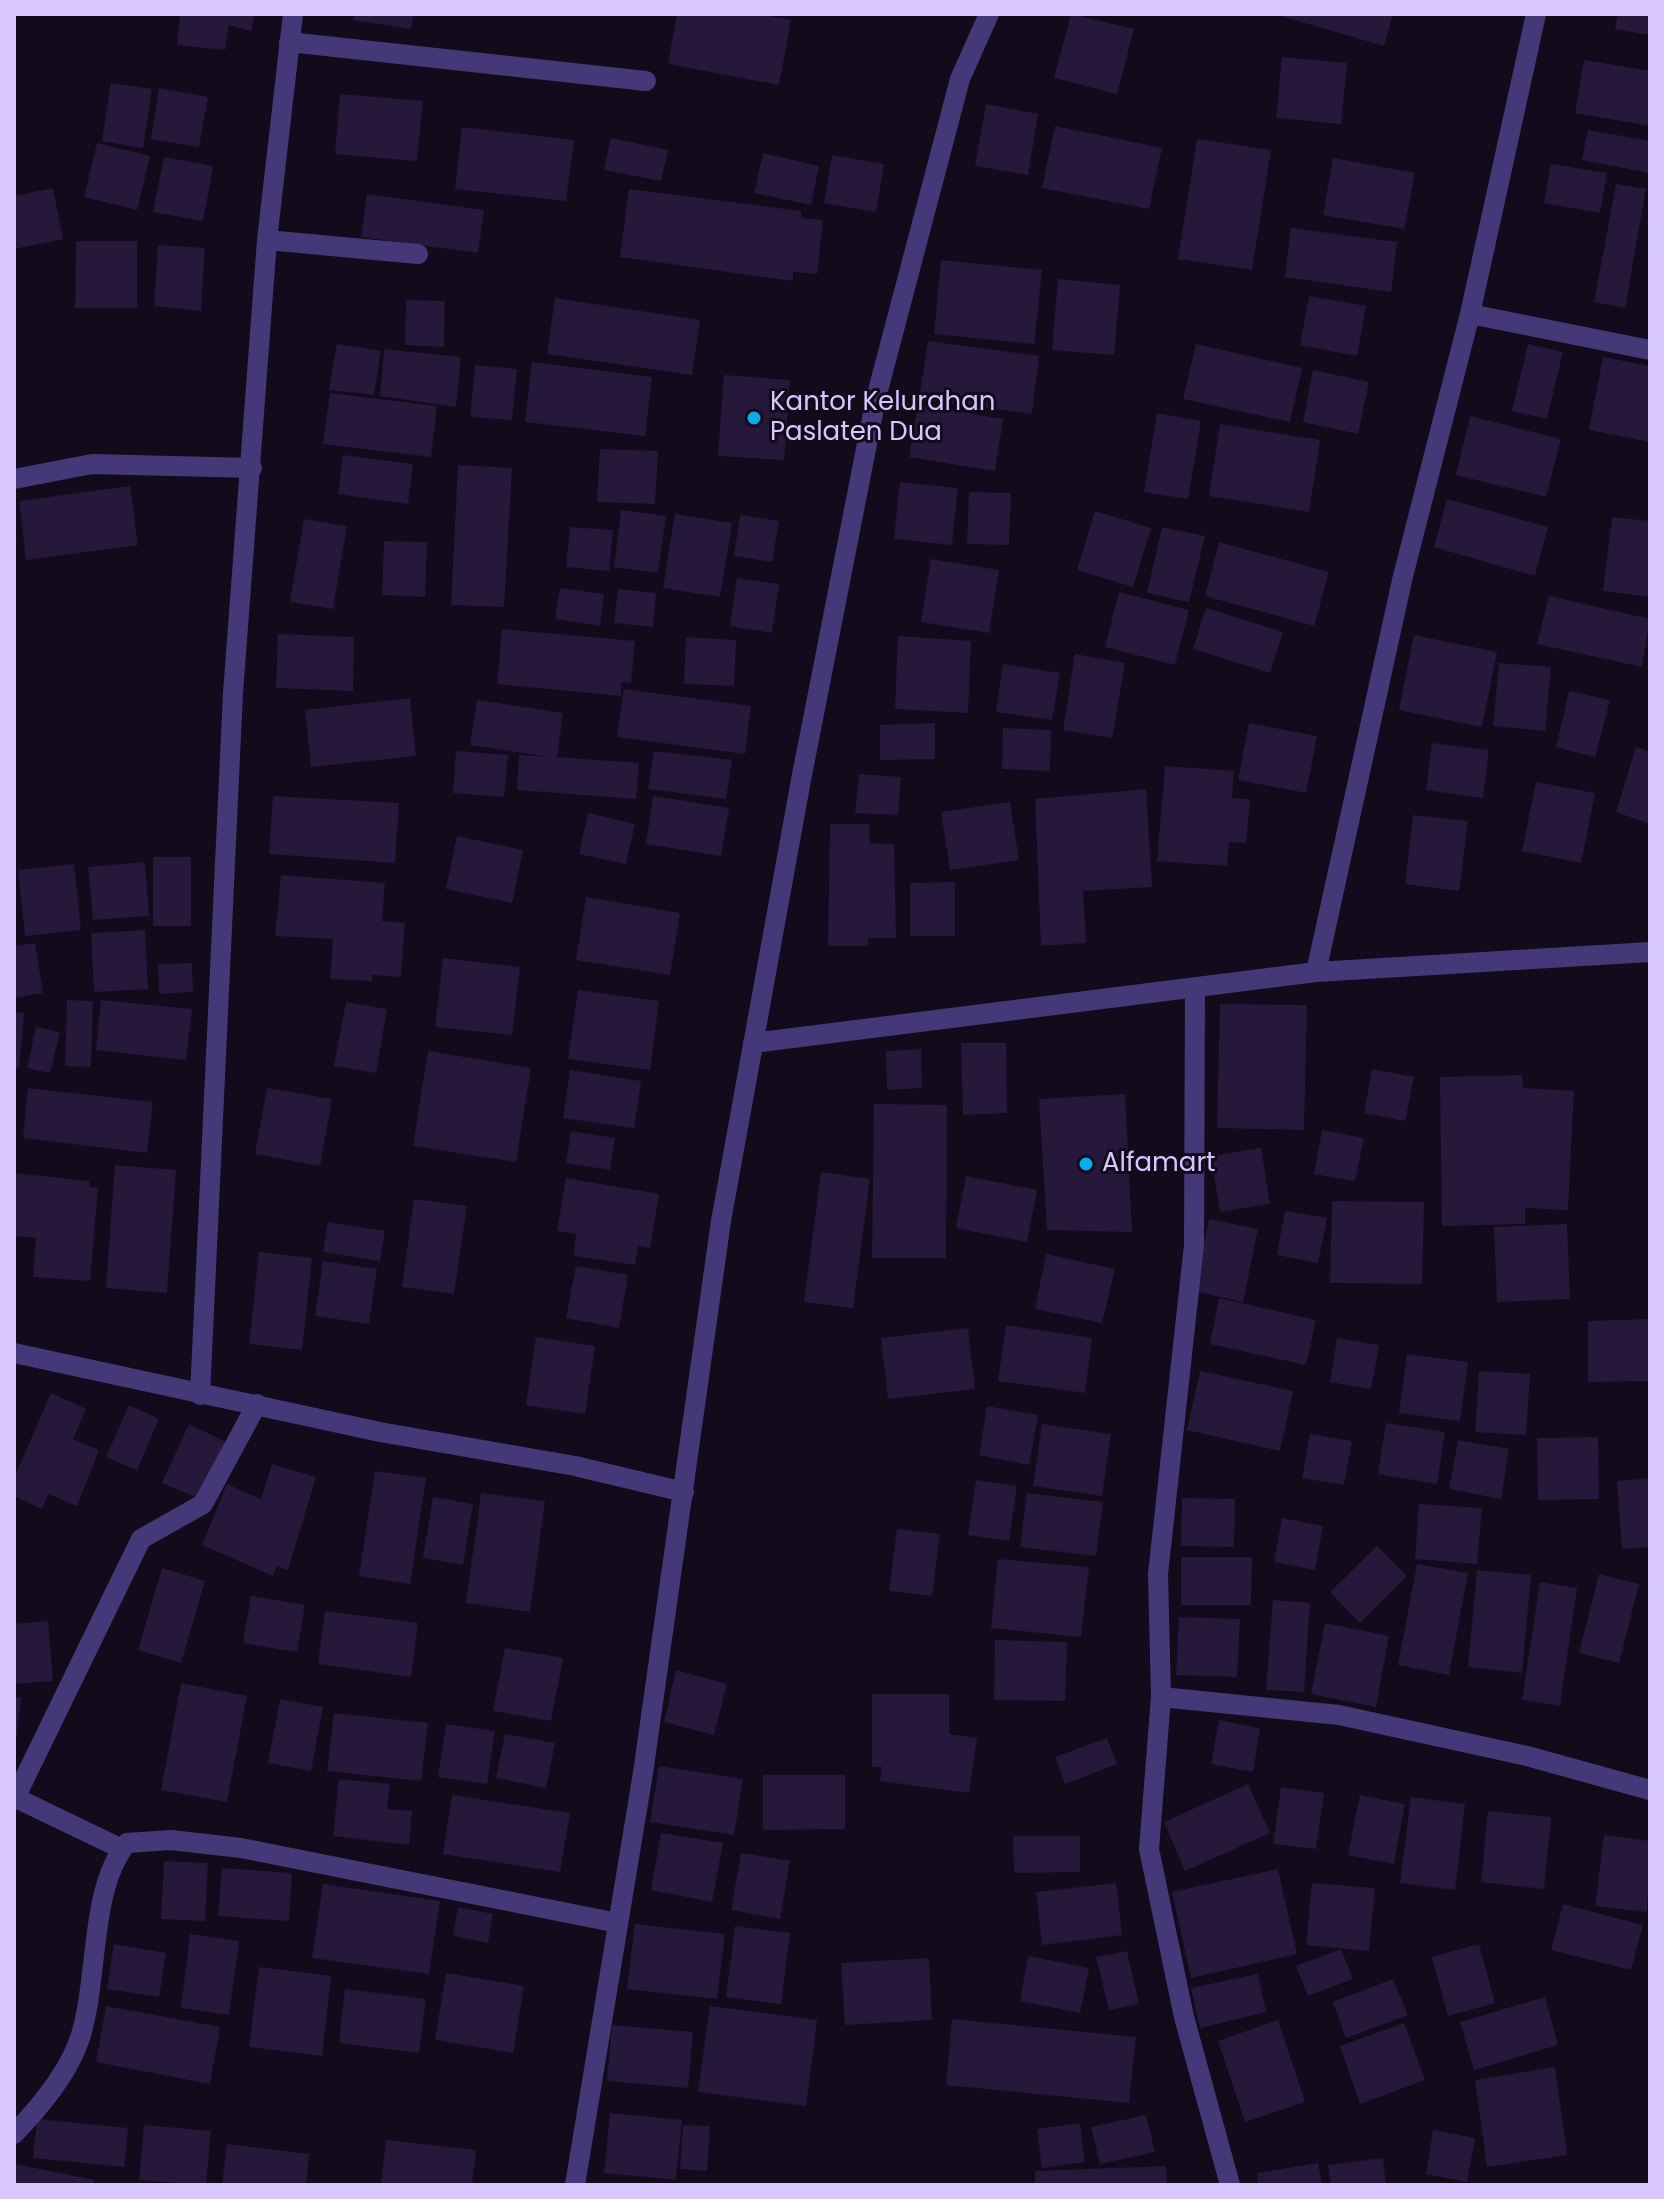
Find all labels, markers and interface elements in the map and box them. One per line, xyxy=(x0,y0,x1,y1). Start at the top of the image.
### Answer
place label: Kantor Kelurahan Paslaten Dua xyxy=(770,387,995,448)
marker: Kantor Kelurahan Paslaten Dua xyxy=(745,409,763,427)
place label: Alfamart xyxy=(1102,1148,1216,1180)
marker: Alfamart xyxy=(1077,1155,1095,1173)

